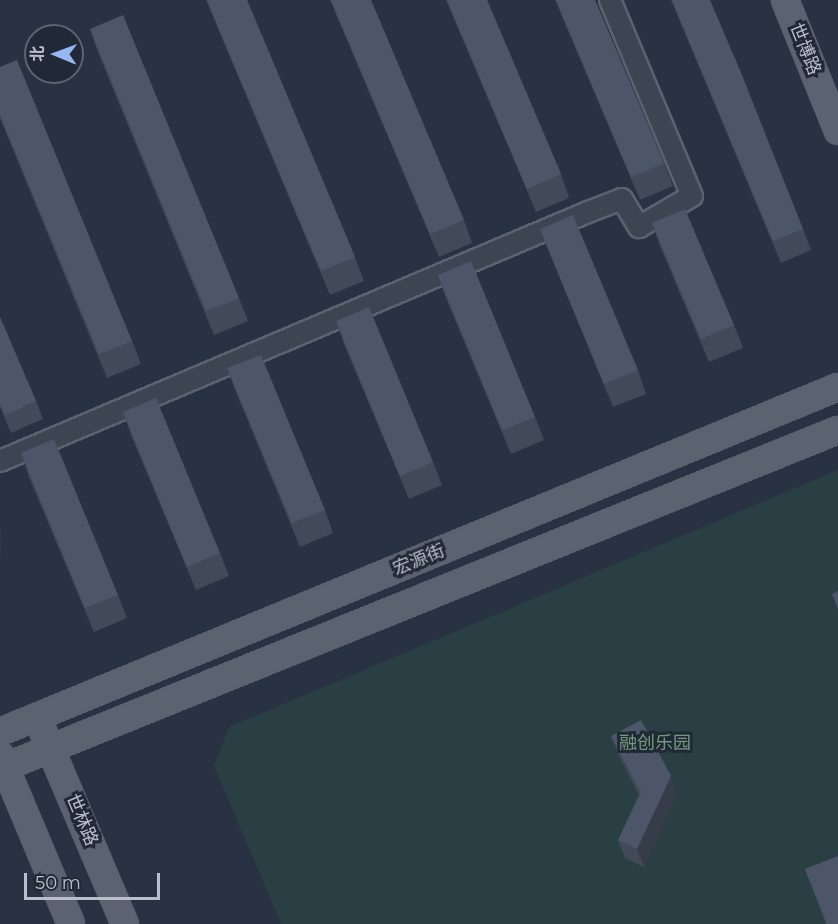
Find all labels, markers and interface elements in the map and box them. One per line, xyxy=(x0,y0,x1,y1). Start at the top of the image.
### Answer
street label: 世博路 xyxy=(785,20,825,78)
north arrow xyxy=(24,24,84,84)
text: 北 xyxy=(28,46,47,62)
street label: 宏源街 xyxy=(390,540,448,580)
park label: 融创乐园 xyxy=(619,732,691,754)
street label: 世林路 xyxy=(62,791,102,849)
scale bar xyxy=(27,861,164,899)
text: 50 m xyxy=(35,872,81,894)

